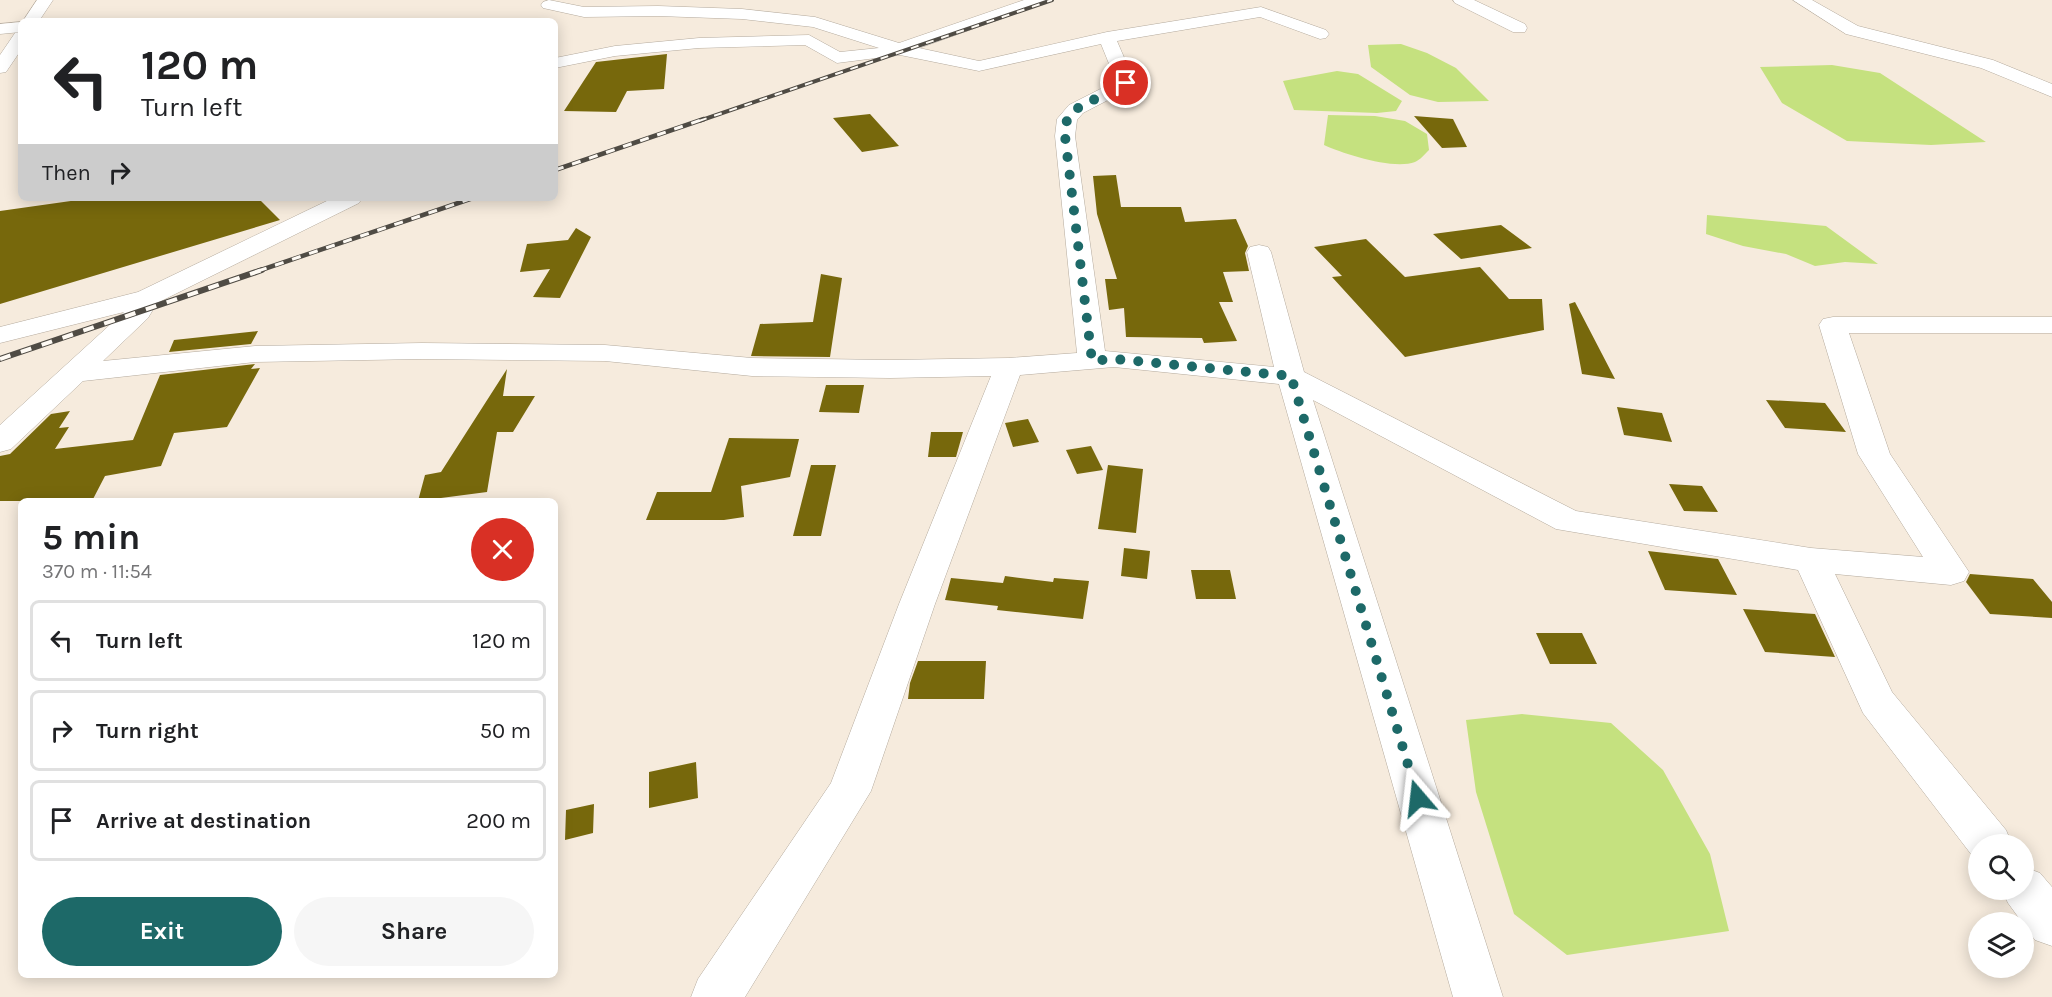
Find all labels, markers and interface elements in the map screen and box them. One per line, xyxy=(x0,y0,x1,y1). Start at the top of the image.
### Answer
text: 120 m xyxy=(141,40,258,90)
icon: left xyxy=(42,42,120,120)
pin xyxy=(1100,57,1151,108)
icon: arrive xyxy=(1109,66,1142,99)
text: Turn left xyxy=(141,91,242,123)
icon: right xyxy=(103,156,136,189)
text: Then xyxy=(42,160,91,186)
text: 5 min xyxy=(42,516,140,558)
button: close xyxy=(471,518,534,581)
text: 370 m · 11:54 xyxy=(42,560,152,583)
icon: left xyxy=(45,624,78,657)
text: Turn left xyxy=(96,628,183,654)
text: 120 m xyxy=(472,628,531,654)
icon: right xyxy=(45,714,78,747)
text: Turn right xyxy=(96,718,199,744)
text: 50 m xyxy=(480,718,531,744)
position arrow xyxy=(1386,766,1450,830)
icon: arrive xyxy=(45,804,78,837)
text: Arrive at destination xyxy=(96,808,311,834)
text: 200 m xyxy=(466,808,531,834)
map controls xyxy=(1968,834,2034,978)
button: search xyxy=(1968,834,2034,900)
button: Exit xyxy=(42,897,282,966)
button: Share xyxy=(294,897,534,966)
button: layers xyxy=(1968,912,2034,978)

